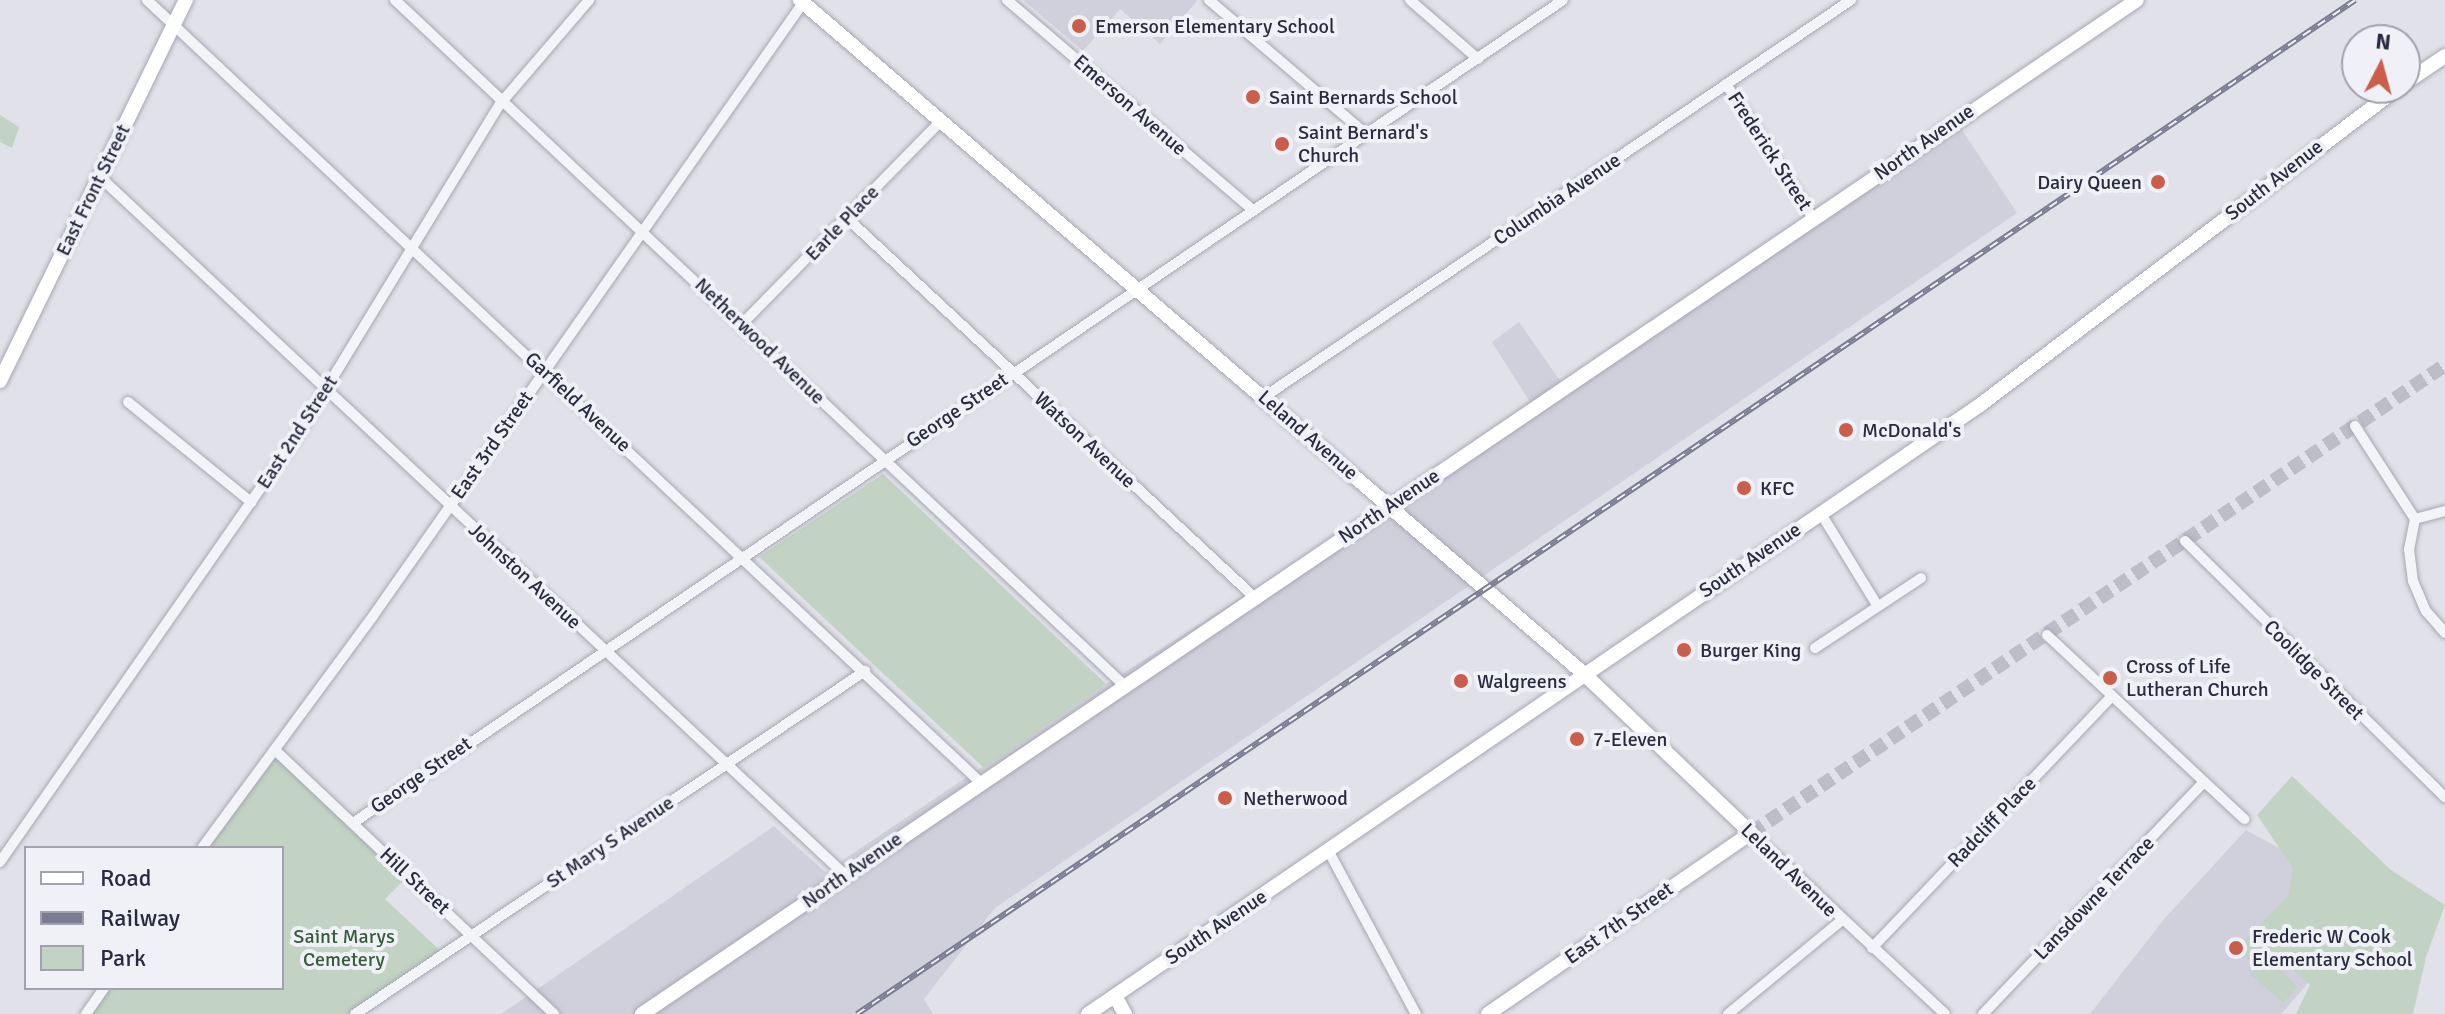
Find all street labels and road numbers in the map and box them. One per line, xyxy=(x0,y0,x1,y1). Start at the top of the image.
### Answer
street label: Emerson Avenue xyxy=(1069,49,1191,161)
street label: Frederick Street xyxy=(1723,87,1817,215)
street label: North Avenue xyxy=(1869,99,1979,185)
street label: East Front Street xyxy=(51,120,135,260)
street label: South Avenue xyxy=(2220,134,2328,226)
street label: Columbia Avenue xyxy=(1489,148,1625,250)
street label: Earle Place xyxy=(800,180,884,266)
street label: Netherwood Avenue xyxy=(690,273,830,409)
street label: Garfield Avenue xyxy=(520,347,636,457)
street label: George Street xyxy=(902,367,1012,453)
street label: East 2nd Street xyxy=(251,371,343,493)
street label: Leland Avenue xyxy=(1253,385,1363,485)
street label: East 3rd Street xyxy=(446,386,538,504)
street label: Watson Avenue xyxy=(1029,387,1141,493)
street label: North Avenue xyxy=(1334,463,1444,549)
street label: South Avenue xyxy=(1695,517,1805,603)
street label: Johnston Avenue xyxy=(464,518,586,634)
street label: Coolidge Street xyxy=(2259,615,2369,725)
street label: George Street xyxy=(366,731,476,819)
street label: Radcliff Place xyxy=(1943,772,2041,872)
street label: St Mary S Avenue xyxy=(542,791,678,893)
street label: Leland Avenue xyxy=(1736,818,1842,922)
street label: North Avenue xyxy=(797,827,907,913)
street label: Lansdowne Terrace xyxy=(2029,831,2159,965)
street label: Hill Street xyxy=(375,843,455,919)
street label: East 7th Street xyxy=(1560,877,1678,969)
street label: South Avenue xyxy=(1161,884,1271,970)

